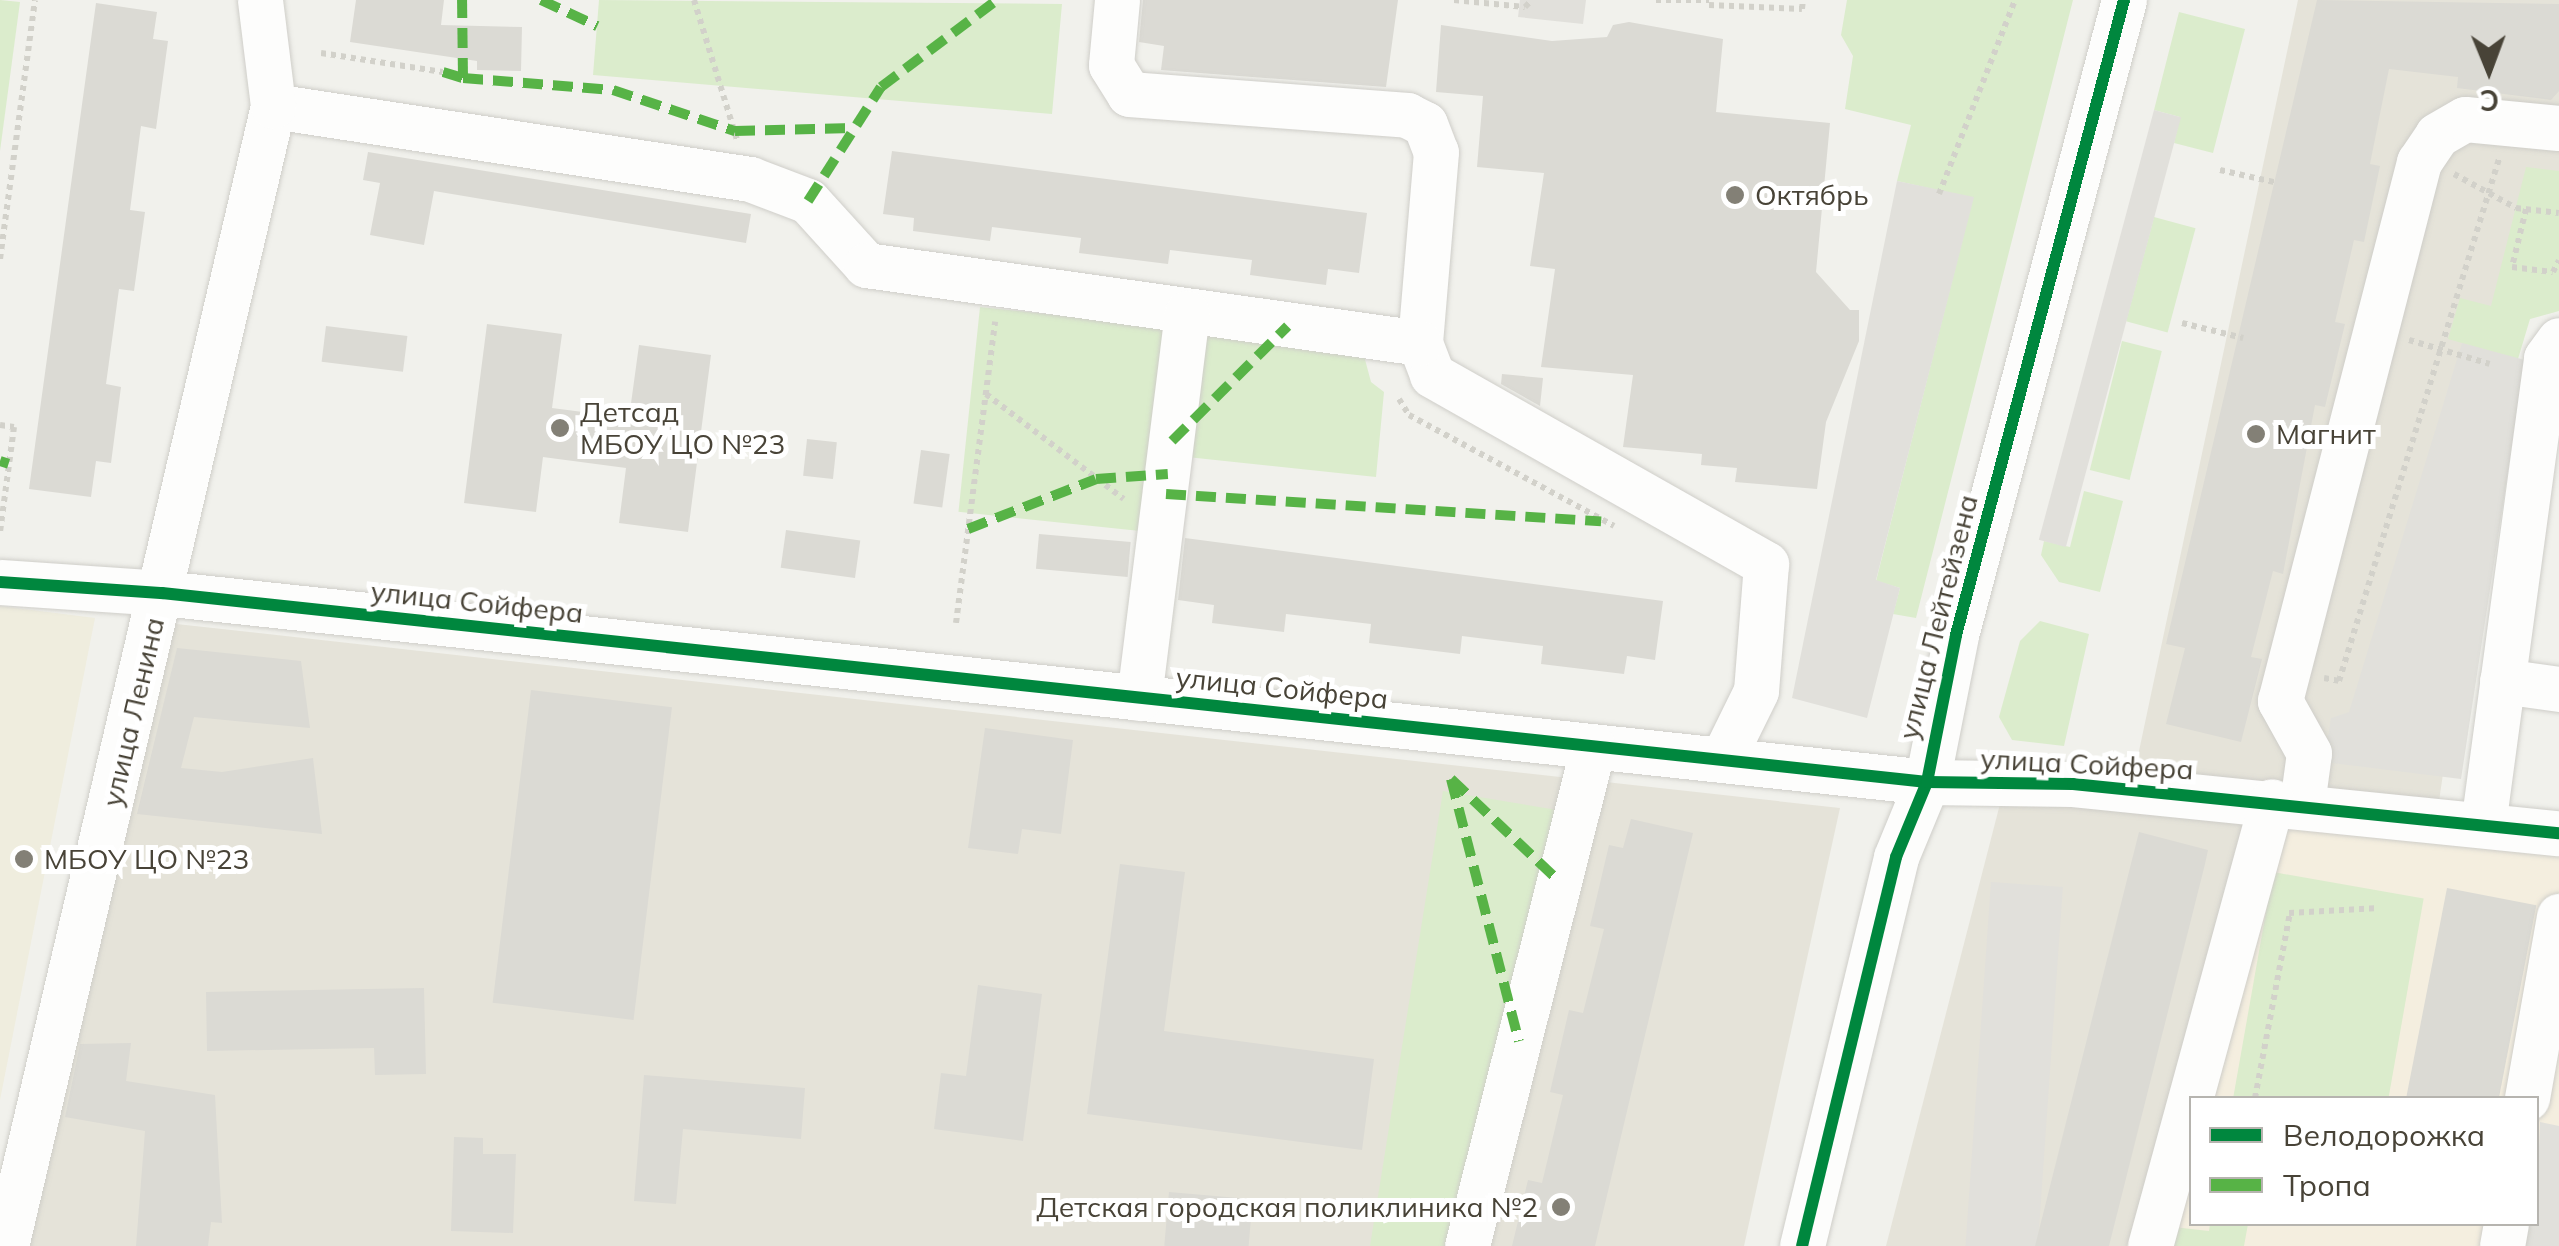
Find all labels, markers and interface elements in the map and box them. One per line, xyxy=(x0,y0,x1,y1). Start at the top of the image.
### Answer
north arrow xyxy=(2439,20,2539,120)
text: С xyxy=(2480,83,2499,118)
place label: Октябрь xyxy=(1755,178,1869,212)
marker: Октябрь xyxy=(1724,184,1746,206)
place label: Детсад МБОУ ЦО №23 xyxy=(580,395,785,461)
marker: Детсад МБОУ ЦО №23 xyxy=(549,417,571,439)
place label: Магнит xyxy=(2276,417,2376,451)
marker: Магнит xyxy=(2245,423,2267,445)
street label: улица Лейтейзена xyxy=(1891,491,1985,743)
street label: улица Сойфера xyxy=(369,574,585,630)
street label: улица Ленина xyxy=(95,614,171,810)
street label: улица Сойфера xyxy=(1174,660,1390,716)
street label: улица Сойфера xyxy=(1980,742,2194,786)
place label: МБОУ ЦО №23 xyxy=(44,842,249,876)
marker: МБОУ ЦО №23 xyxy=(13,848,35,870)
legend xyxy=(2189,1096,2539,1226)
text: Велодорожка xyxy=(2283,1116,2485,1154)
text: Тропа xyxy=(2283,1166,2371,1204)
place label: Детская городская поликлиника №2 xyxy=(1036,1190,1538,1224)
marker: Детская городская поликлиника №2 xyxy=(1548,1194,1574,1220)

